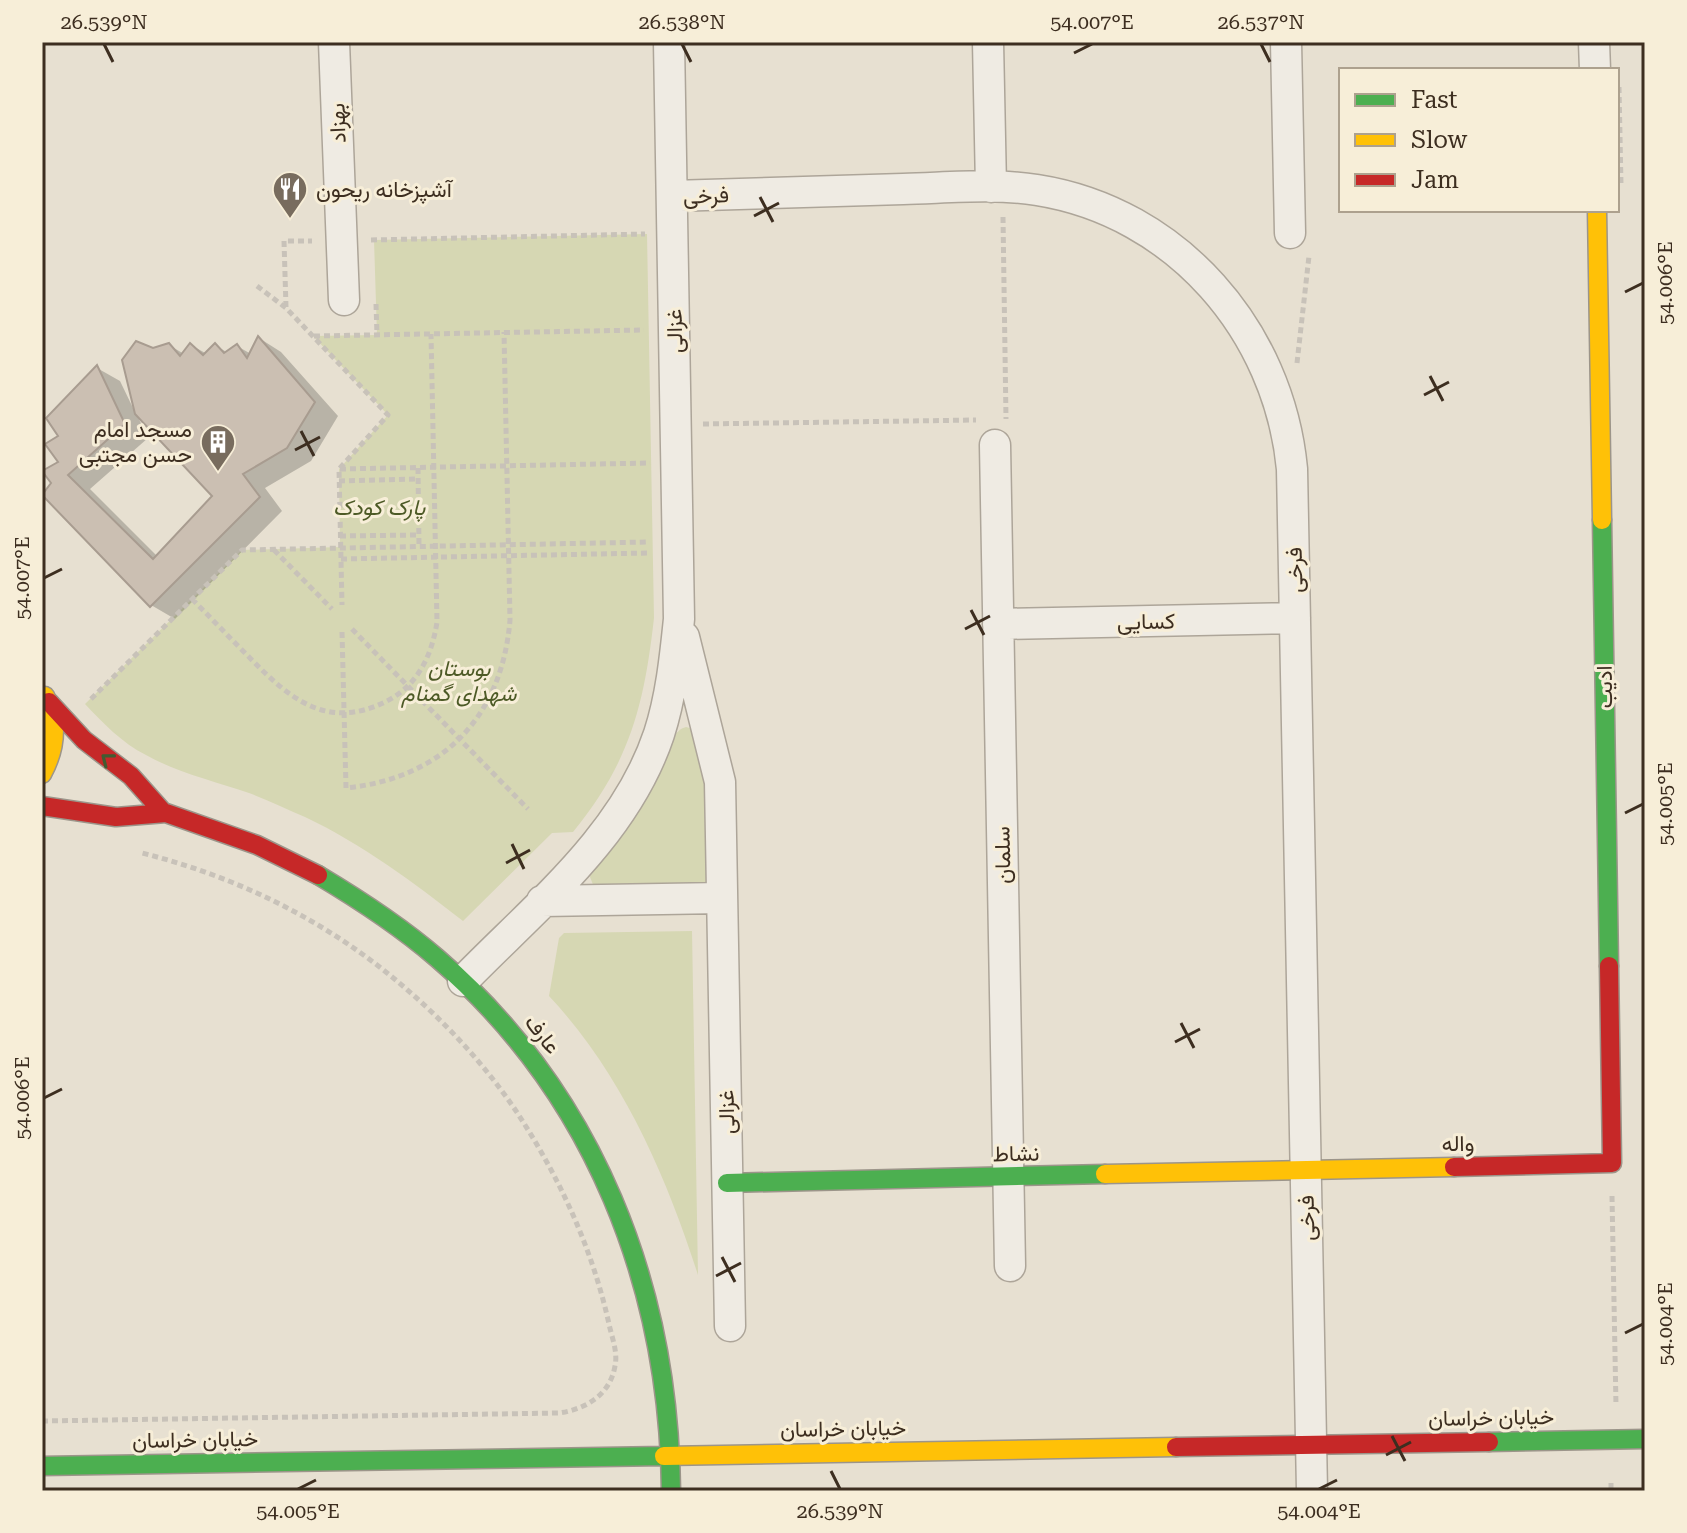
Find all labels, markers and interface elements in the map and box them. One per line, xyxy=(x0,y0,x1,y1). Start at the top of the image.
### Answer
text: 26.539°N xyxy=(61,10,147,34)
text: 26.538°N xyxy=(639,10,725,34)
text: 54.007°E xyxy=(1050,10,1134,34)
text: 26.537°N xyxy=(1218,10,1304,34)
legend xyxy=(1339,68,1619,212)
text: Fast xyxy=(1411,86,1458,114)
street label: بهزاد xyxy=(324,102,352,143)
text: Slow xyxy=(1411,126,1468,154)
text: Jam xyxy=(1411,166,1459,194)
restaurant icon: آشپزخانه ریحون xyxy=(271,170,309,220)
place label: آشپزخانه ریحون xyxy=(316,177,454,204)
street label: فرخی xyxy=(683,182,729,210)
text: 54.006°E xyxy=(1653,241,1677,325)
street label: غزالی xyxy=(662,309,688,353)
place label: مسجد امام حسن مجتبی xyxy=(79,417,192,468)
building icon: مسجد امام حسن مجتبی xyxy=(199,423,237,473)
park label: پارک کودک xyxy=(333,495,426,522)
text: 54.007°E xyxy=(10,536,34,620)
street label: فرخی xyxy=(1282,547,1308,593)
street label: کسایی xyxy=(1117,608,1176,636)
park label: بوستان شهدای گمنام xyxy=(401,656,517,708)
street label: ادیب xyxy=(1592,665,1617,709)
one-way arrow xyxy=(101,754,116,768)
text: 54.005°E xyxy=(1653,762,1677,846)
street label: سلمان xyxy=(989,826,1016,884)
street label: عارف xyxy=(519,1010,565,1059)
text: 54.006°E xyxy=(10,1056,34,1140)
street label: غزالی xyxy=(714,1090,740,1134)
street label: واله xyxy=(1441,1131,1475,1157)
street label: نشاط xyxy=(992,1141,1040,1166)
street label: فرخی xyxy=(1294,1195,1320,1241)
text: 54.004°E xyxy=(1653,1282,1677,1366)
street label: خیابان خراسان xyxy=(1428,1404,1554,1432)
street label: خیابان خراسان xyxy=(780,1415,906,1443)
street label: خیابان خراسان xyxy=(132,1426,258,1454)
text: 54.005°E xyxy=(256,1499,340,1523)
text: 26.539°N xyxy=(797,1499,883,1523)
text: 54.004°E xyxy=(1277,1499,1361,1523)

